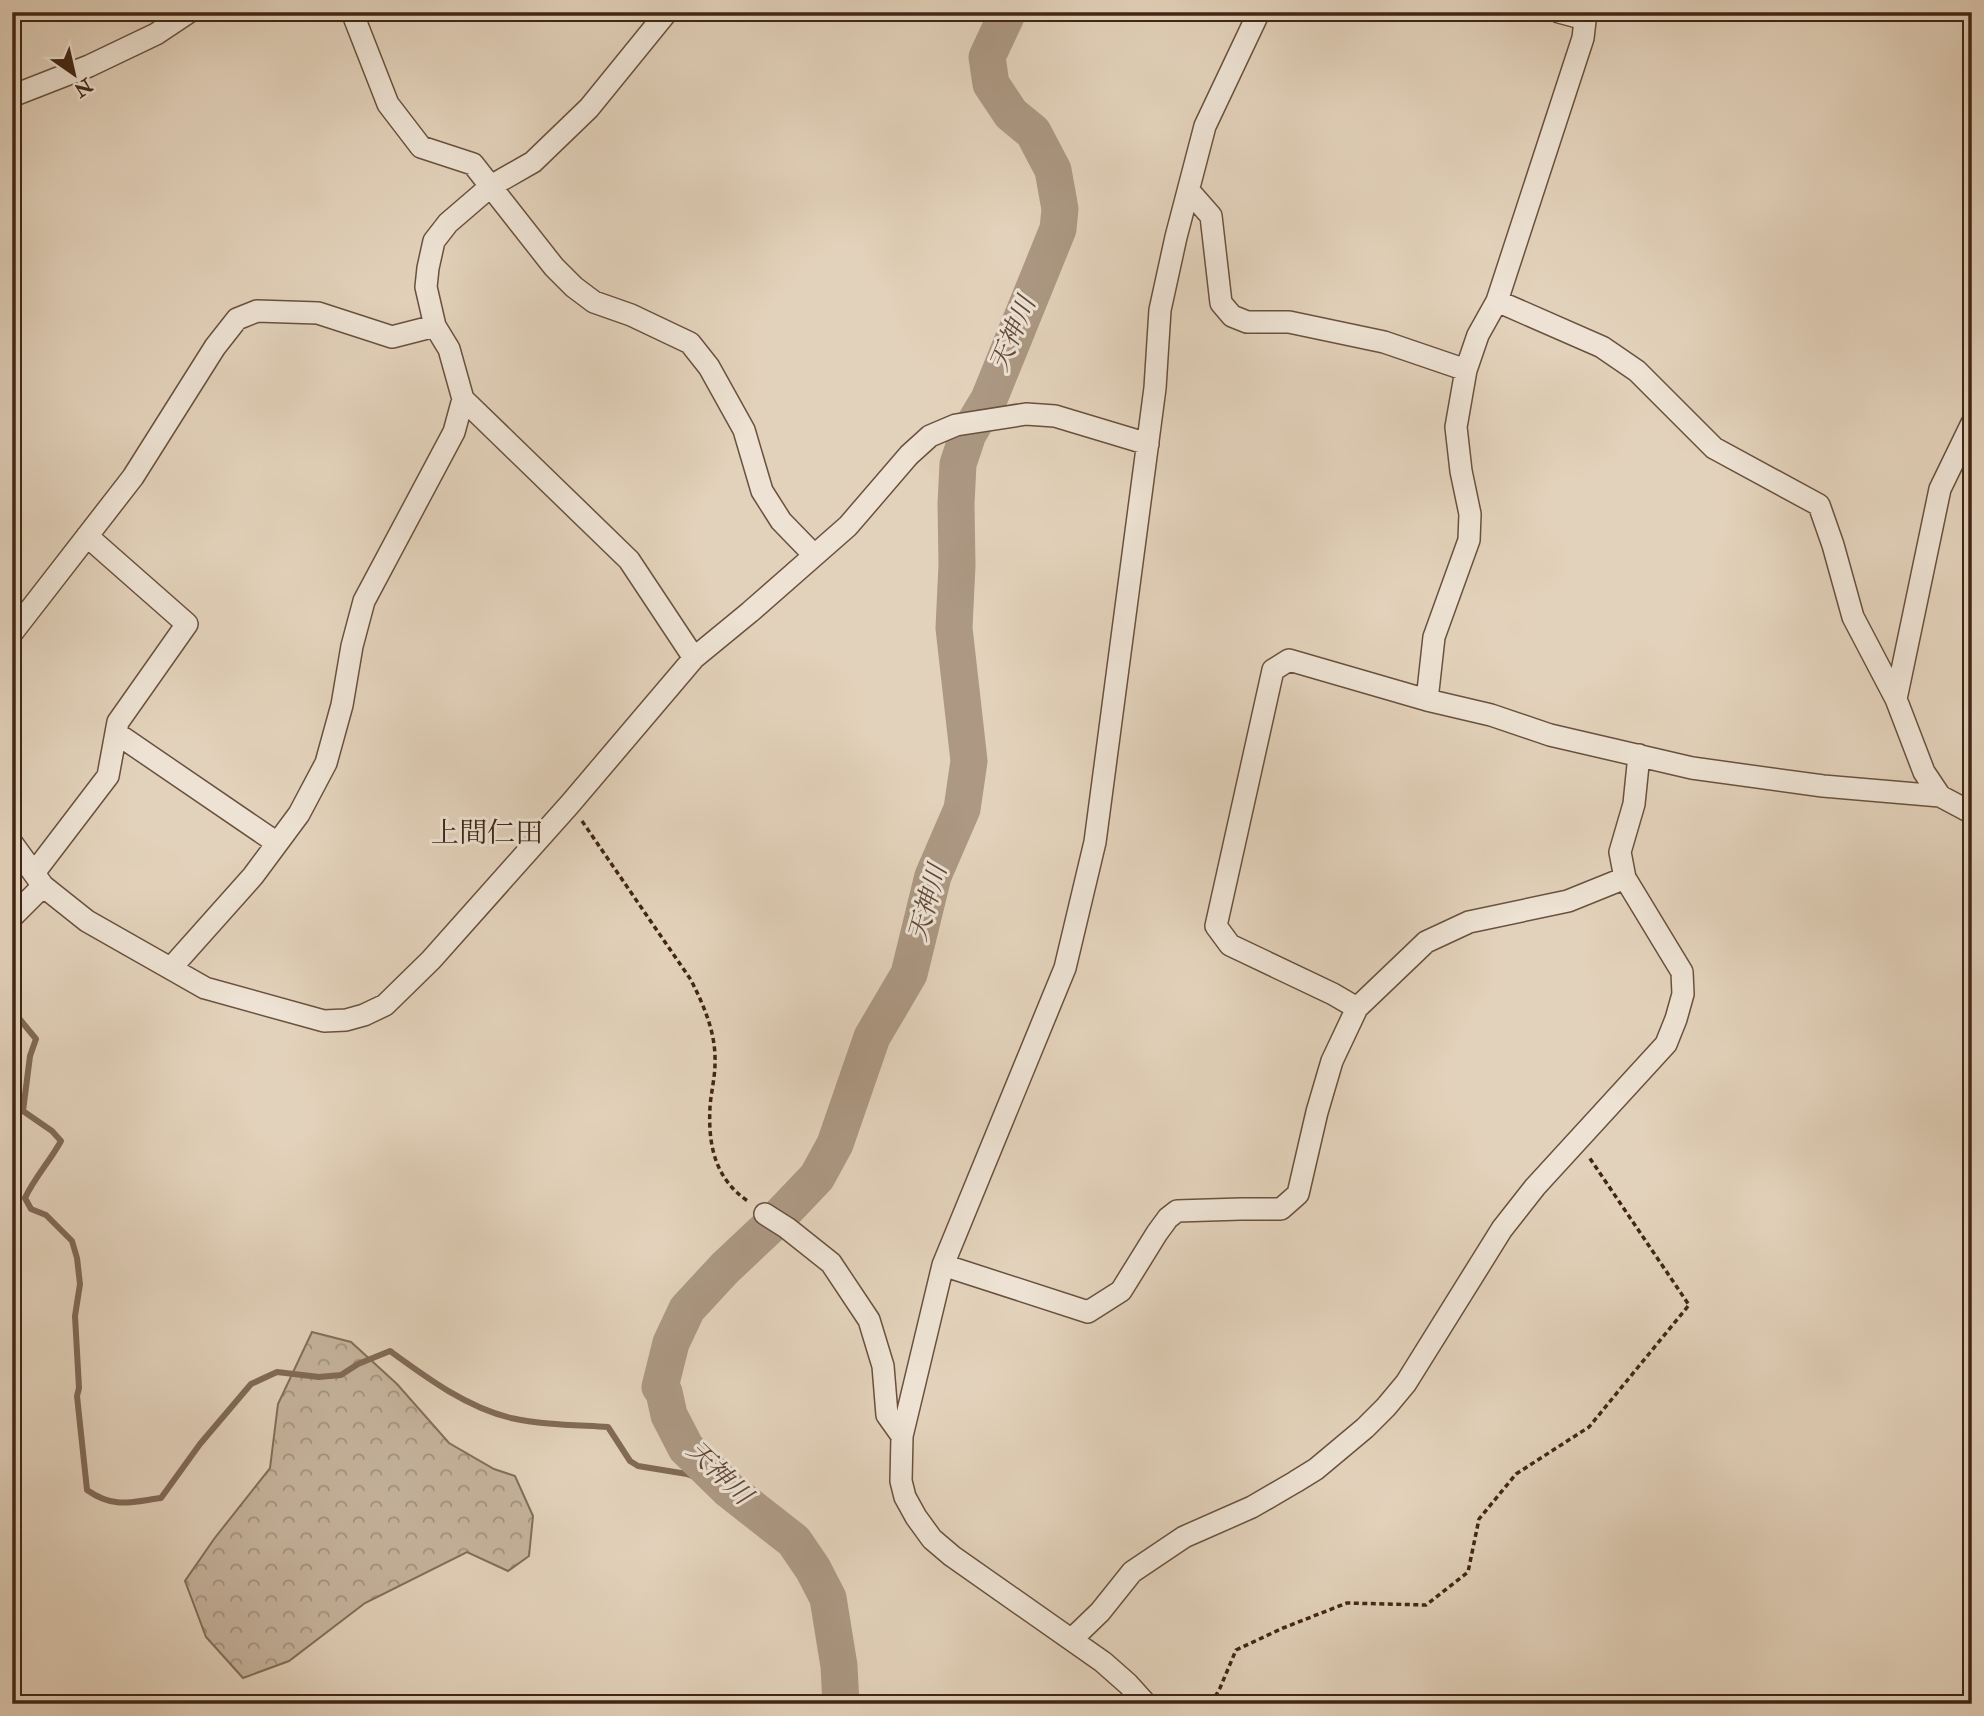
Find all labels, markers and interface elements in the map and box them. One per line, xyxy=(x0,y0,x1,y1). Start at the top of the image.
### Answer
north arrow xyxy=(38,38,108,108)
text: N xyxy=(68,72,98,103)
water label: 天神川 xyxy=(983,289,1044,376)
district label: 上間仁田 xyxy=(431,816,543,851)
water label: 天神川 xyxy=(902,858,955,945)
water label: 天神川 xyxy=(680,1434,760,1514)

